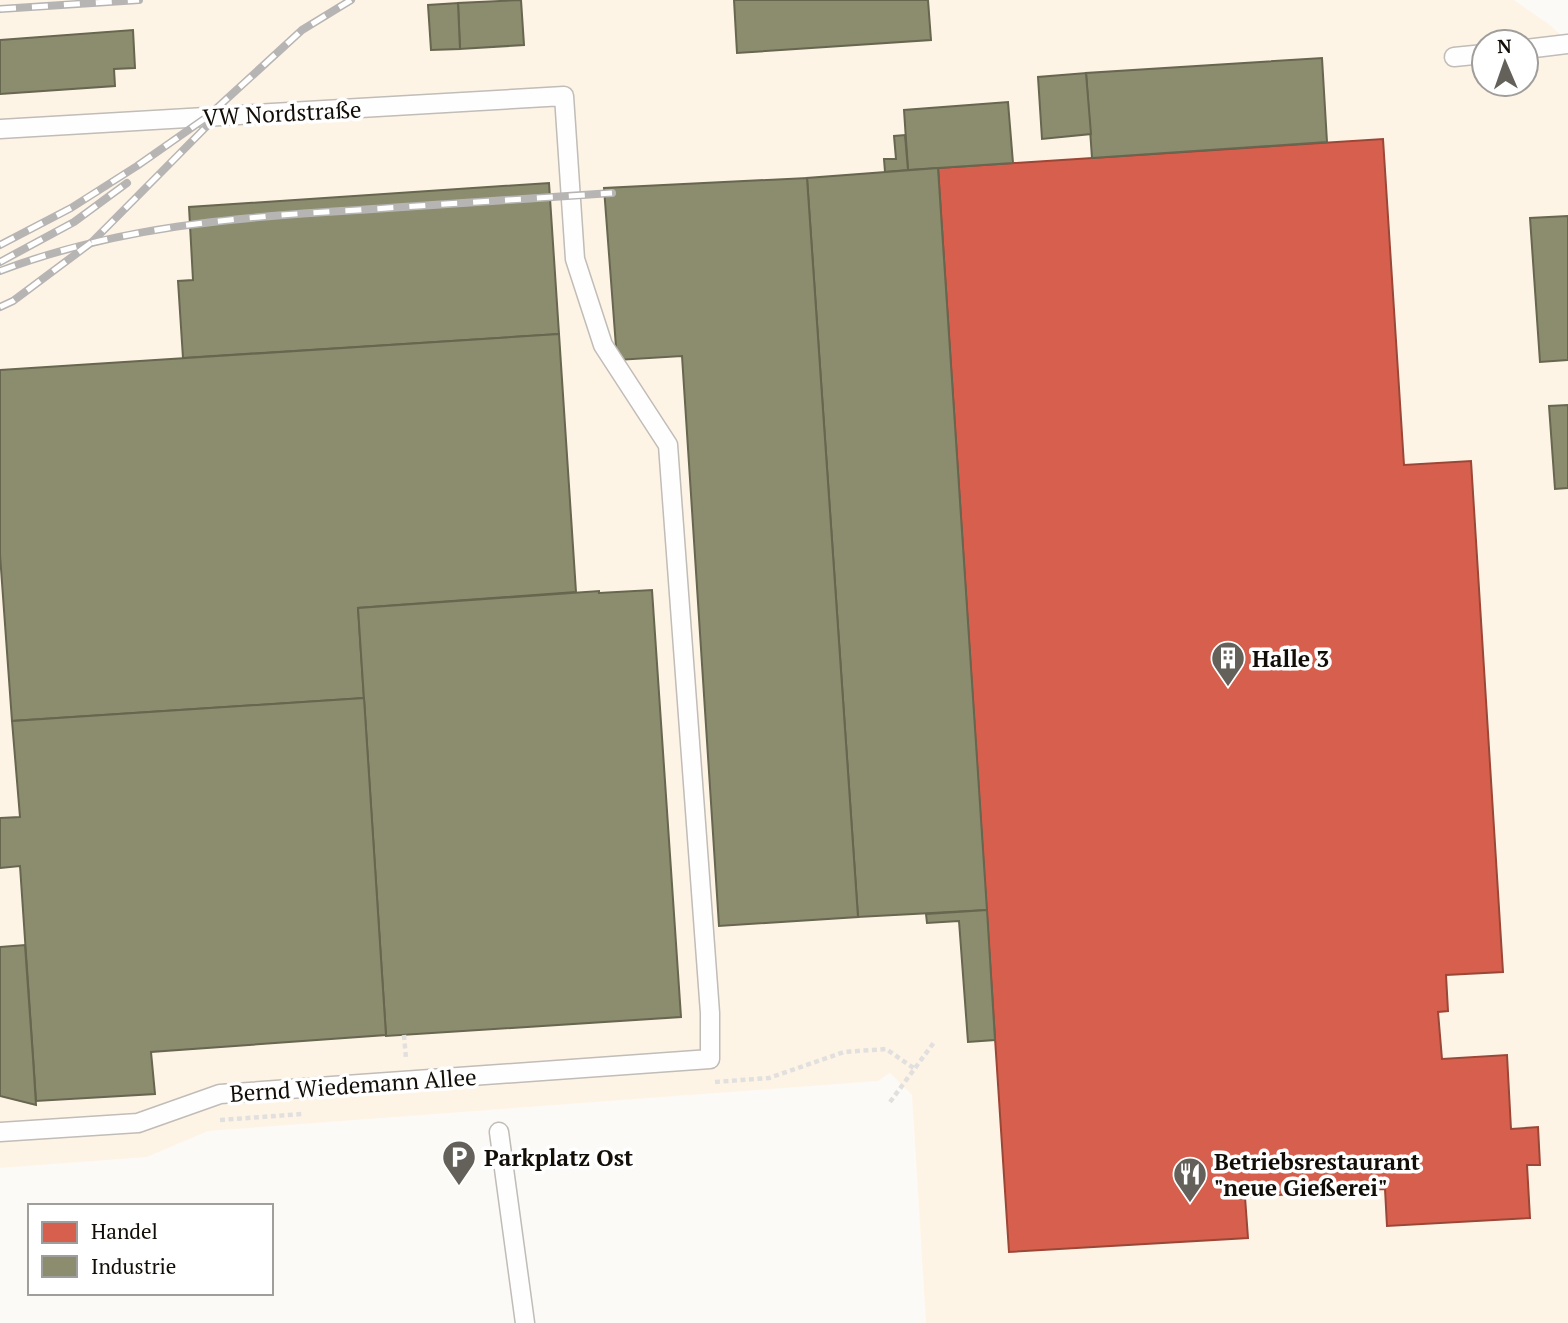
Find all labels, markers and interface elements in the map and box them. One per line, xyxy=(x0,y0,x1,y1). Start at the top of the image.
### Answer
north arrow xyxy=(1470,28,1540,98)
text: N xyxy=(1497,33,1513,58)
street label: VW Nordstraße xyxy=(202,93,362,133)
building icon: Halle 3 xyxy=(1209,639,1247,688)
place label: Halle 3 xyxy=(1252,643,1329,674)
street label: Bernd Wiedemann Allee xyxy=(228,1061,478,1109)
parking icon: Parkplatz Ost xyxy=(440,1138,478,1187)
place label: Parkplatz Ost xyxy=(484,1142,633,1173)
place label: Betriebsrestaurant "neue Gießerei" xyxy=(1214,1146,1420,1203)
restaurant icon: Betriebsrestaurant "neue Gießerei" xyxy=(1171,1155,1209,1204)
legend xyxy=(28,1204,273,1295)
text: Handel xyxy=(91,1217,158,1245)
text: Industrie xyxy=(91,1252,176,1280)

